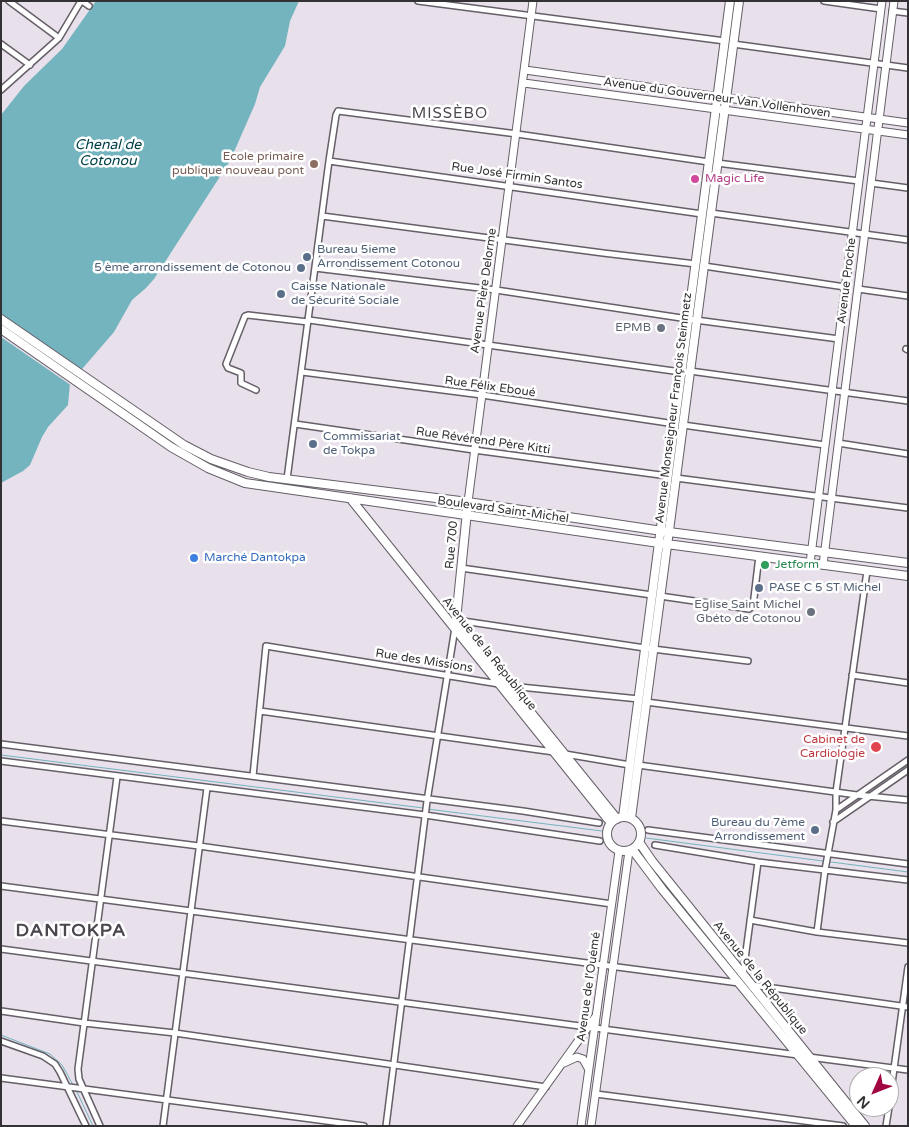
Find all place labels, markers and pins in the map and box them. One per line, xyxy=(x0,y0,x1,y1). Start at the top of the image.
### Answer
place label: Ecole primaire publique nouveau pont xyxy=(172,150,304,178)
marker: Ecole primaire publique nouveau pont xyxy=(308,158,320,170)
place label: Magic Life xyxy=(705,172,764,186)
marker: Magic Life xyxy=(689,173,701,185)
place label: Bureau 5ieme Arrondissement Cotonou xyxy=(317,243,460,271)
marker: Bureau 5ieme Arrondissement Cotonou xyxy=(301,251,313,263)
place label: 5 ème arrondissement de Cotonou xyxy=(94,261,291,275)
marker: 5 ème arrondissement de Cotonou xyxy=(295,262,307,274)
place label: Caisse Nationale de Sécurité Sociale xyxy=(291,280,399,308)
marker: Caisse Nationale de Sécurité Sociale xyxy=(275,288,287,300)
place label: EPMB xyxy=(615,321,651,335)
marker: EPMB xyxy=(655,322,667,334)
place label: Commissariat de Tokpa xyxy=(323,430,400,458)
marker: Commissariat de Tokpa xyxy=(307,438,319,450)
place label: Marché Dantokpa xyxy=(204,551,306,565)
marker: Marché Dantokpa xyxy=(188,552,200,564)
place label: Jetform xyxy=(775,558,819,572)
marker: Jetform xyxy=(759,559,771,571)
place label: PASE C 5 ST Michel xyxy=(769,581,881,595)
marker: PASE C 5 ST Michel xyxy=(753,582,765,594)
place label: Eglise Saint Michel Gbéto de Cotonou xyxy=(694,598,801,626)
marker: Eglise Saint Michel Gbéto de Cotonou xyxy=(805,606,817,618)
place label: Cabinet de Cardiologie xyxy=(800,733,865,761)
marker: Cabinet de Cardiologie xyxy=(869,740,883,754)
place label: Bureau du 7ème Arrondissement xyxy=(711,816,805,844)
marker: Bureau du 7ème Arrondissement xyxy=(809,824,821,836)

